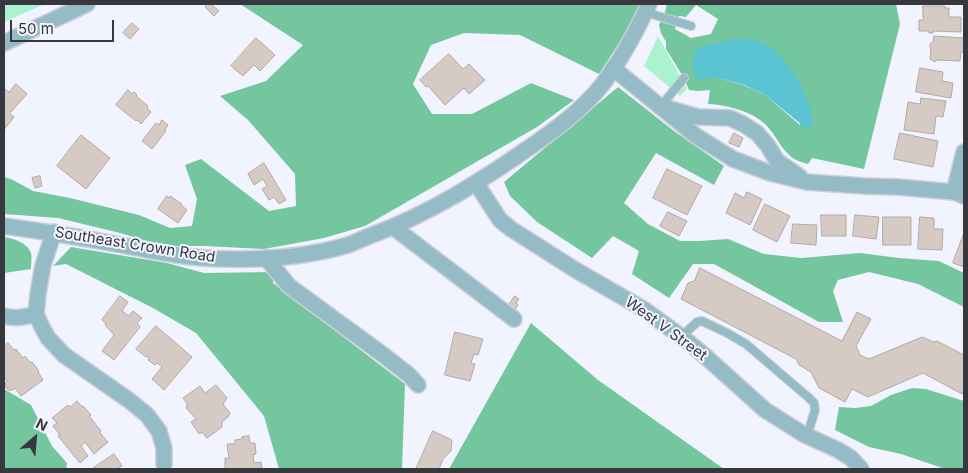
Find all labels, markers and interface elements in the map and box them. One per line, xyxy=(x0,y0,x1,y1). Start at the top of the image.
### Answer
scale bar xyxy=(12,10,116,42)
text: 50 m xyxy=(18,19,54,38)
street label: Southeast Crown Road xyxy=(53,223,217,267)
street label: West V Street xyxy=(622,293,710,365)
north arrow xyxy=(10,413,60,463)
text: N xyxy=(33,414,51,434)

